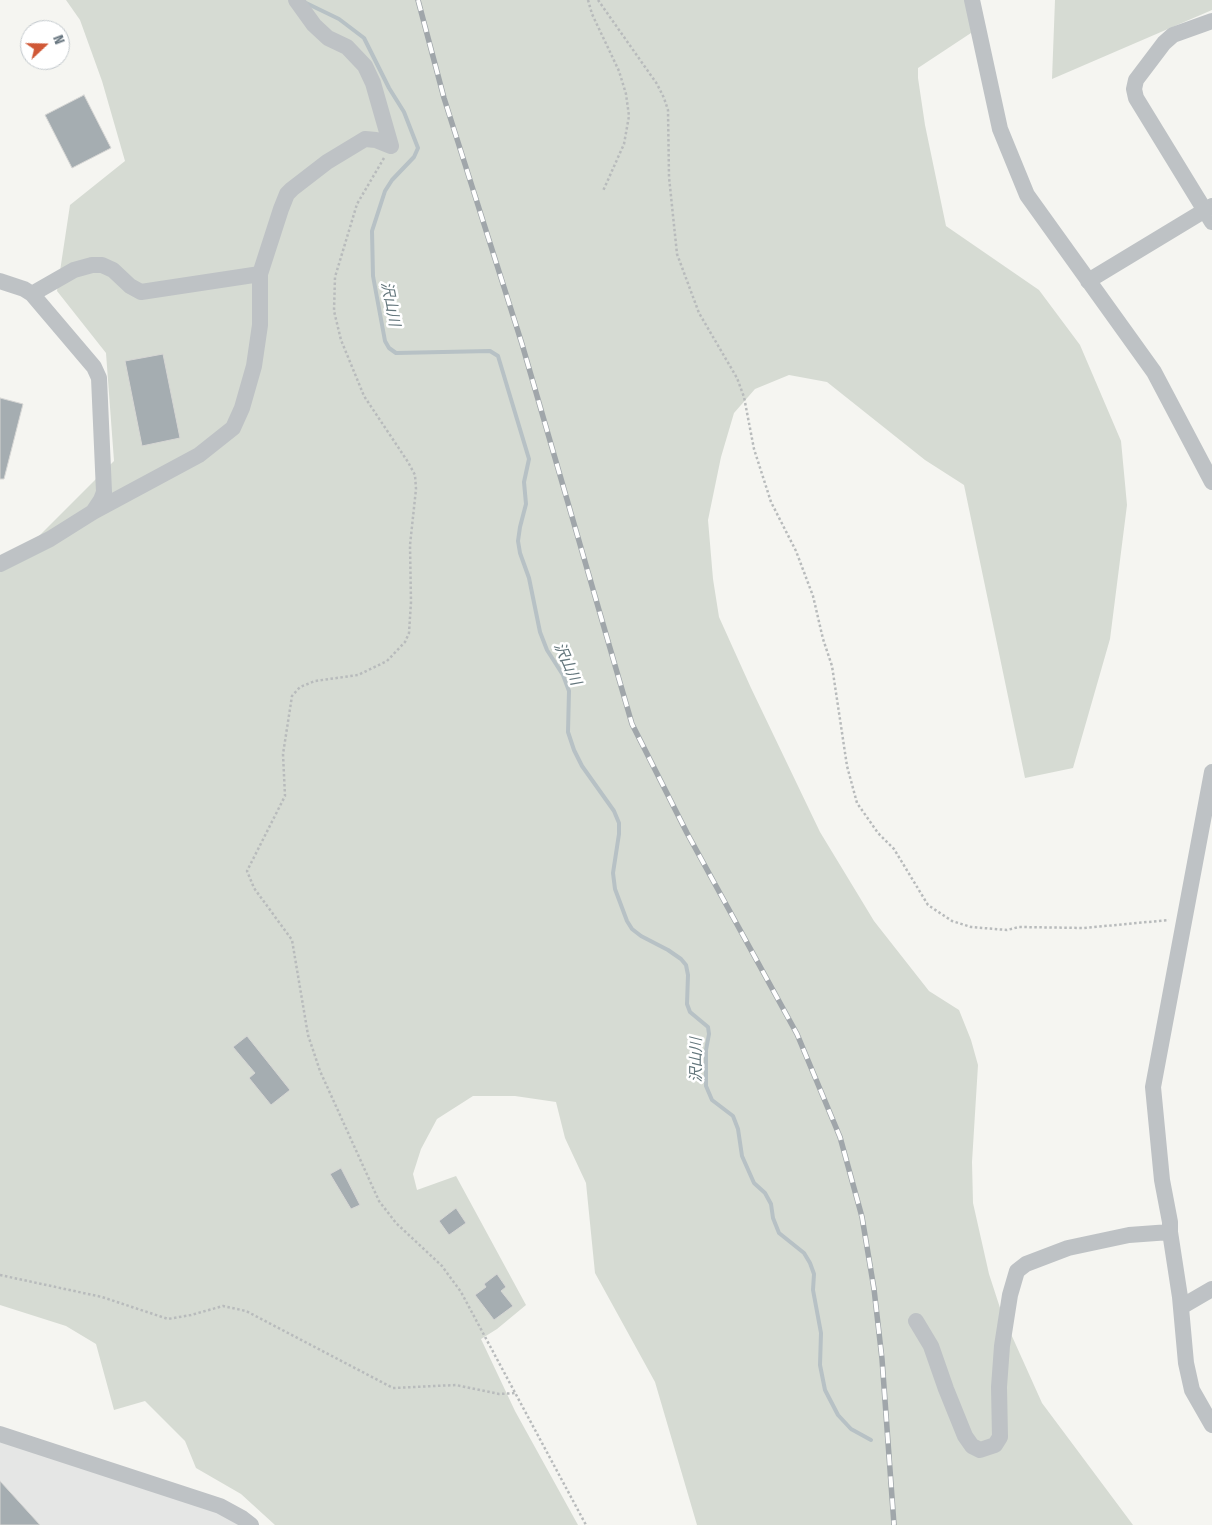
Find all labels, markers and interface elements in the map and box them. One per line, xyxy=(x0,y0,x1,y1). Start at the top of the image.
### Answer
north arrow xyxy=(20,20,70,70)
text: N xyxy=(49,33,68,47)
water label: 沢山川 xyxy=(377,280,403,328)
water label: 沢山川 xyxy=(550,640,584,688)
water label: 沢山川 xyxy=(688,1038,706,1082)

